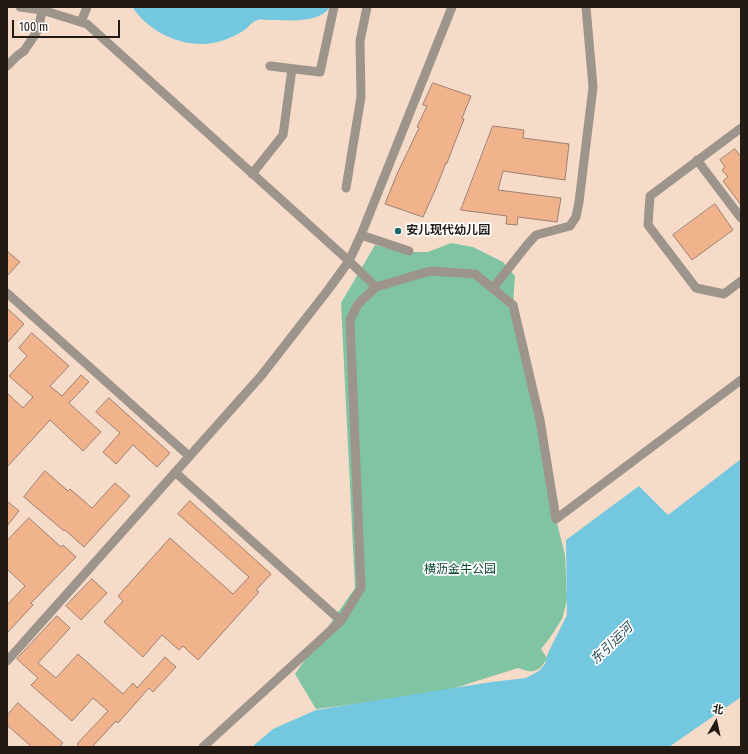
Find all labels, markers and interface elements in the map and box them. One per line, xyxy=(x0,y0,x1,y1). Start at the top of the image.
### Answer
scale bar xyxy=(14,12,122,38)
text: 100 m xyxy=(19,20,48,34)
place label: 安儿现代幼儿园 xyxy=(406,224,490,238)
marker: 安儿现代幼儿园 xyxy=(393,226,403,236)
park label: 横沥金牛公园 xyxy=(424,563,496,577)
water label: 东引运河 xyxy=(588,620,636,668)
north arrow xyxy=(696,702,736,742)
text: 北 xyxy=(712,702,724,717)

